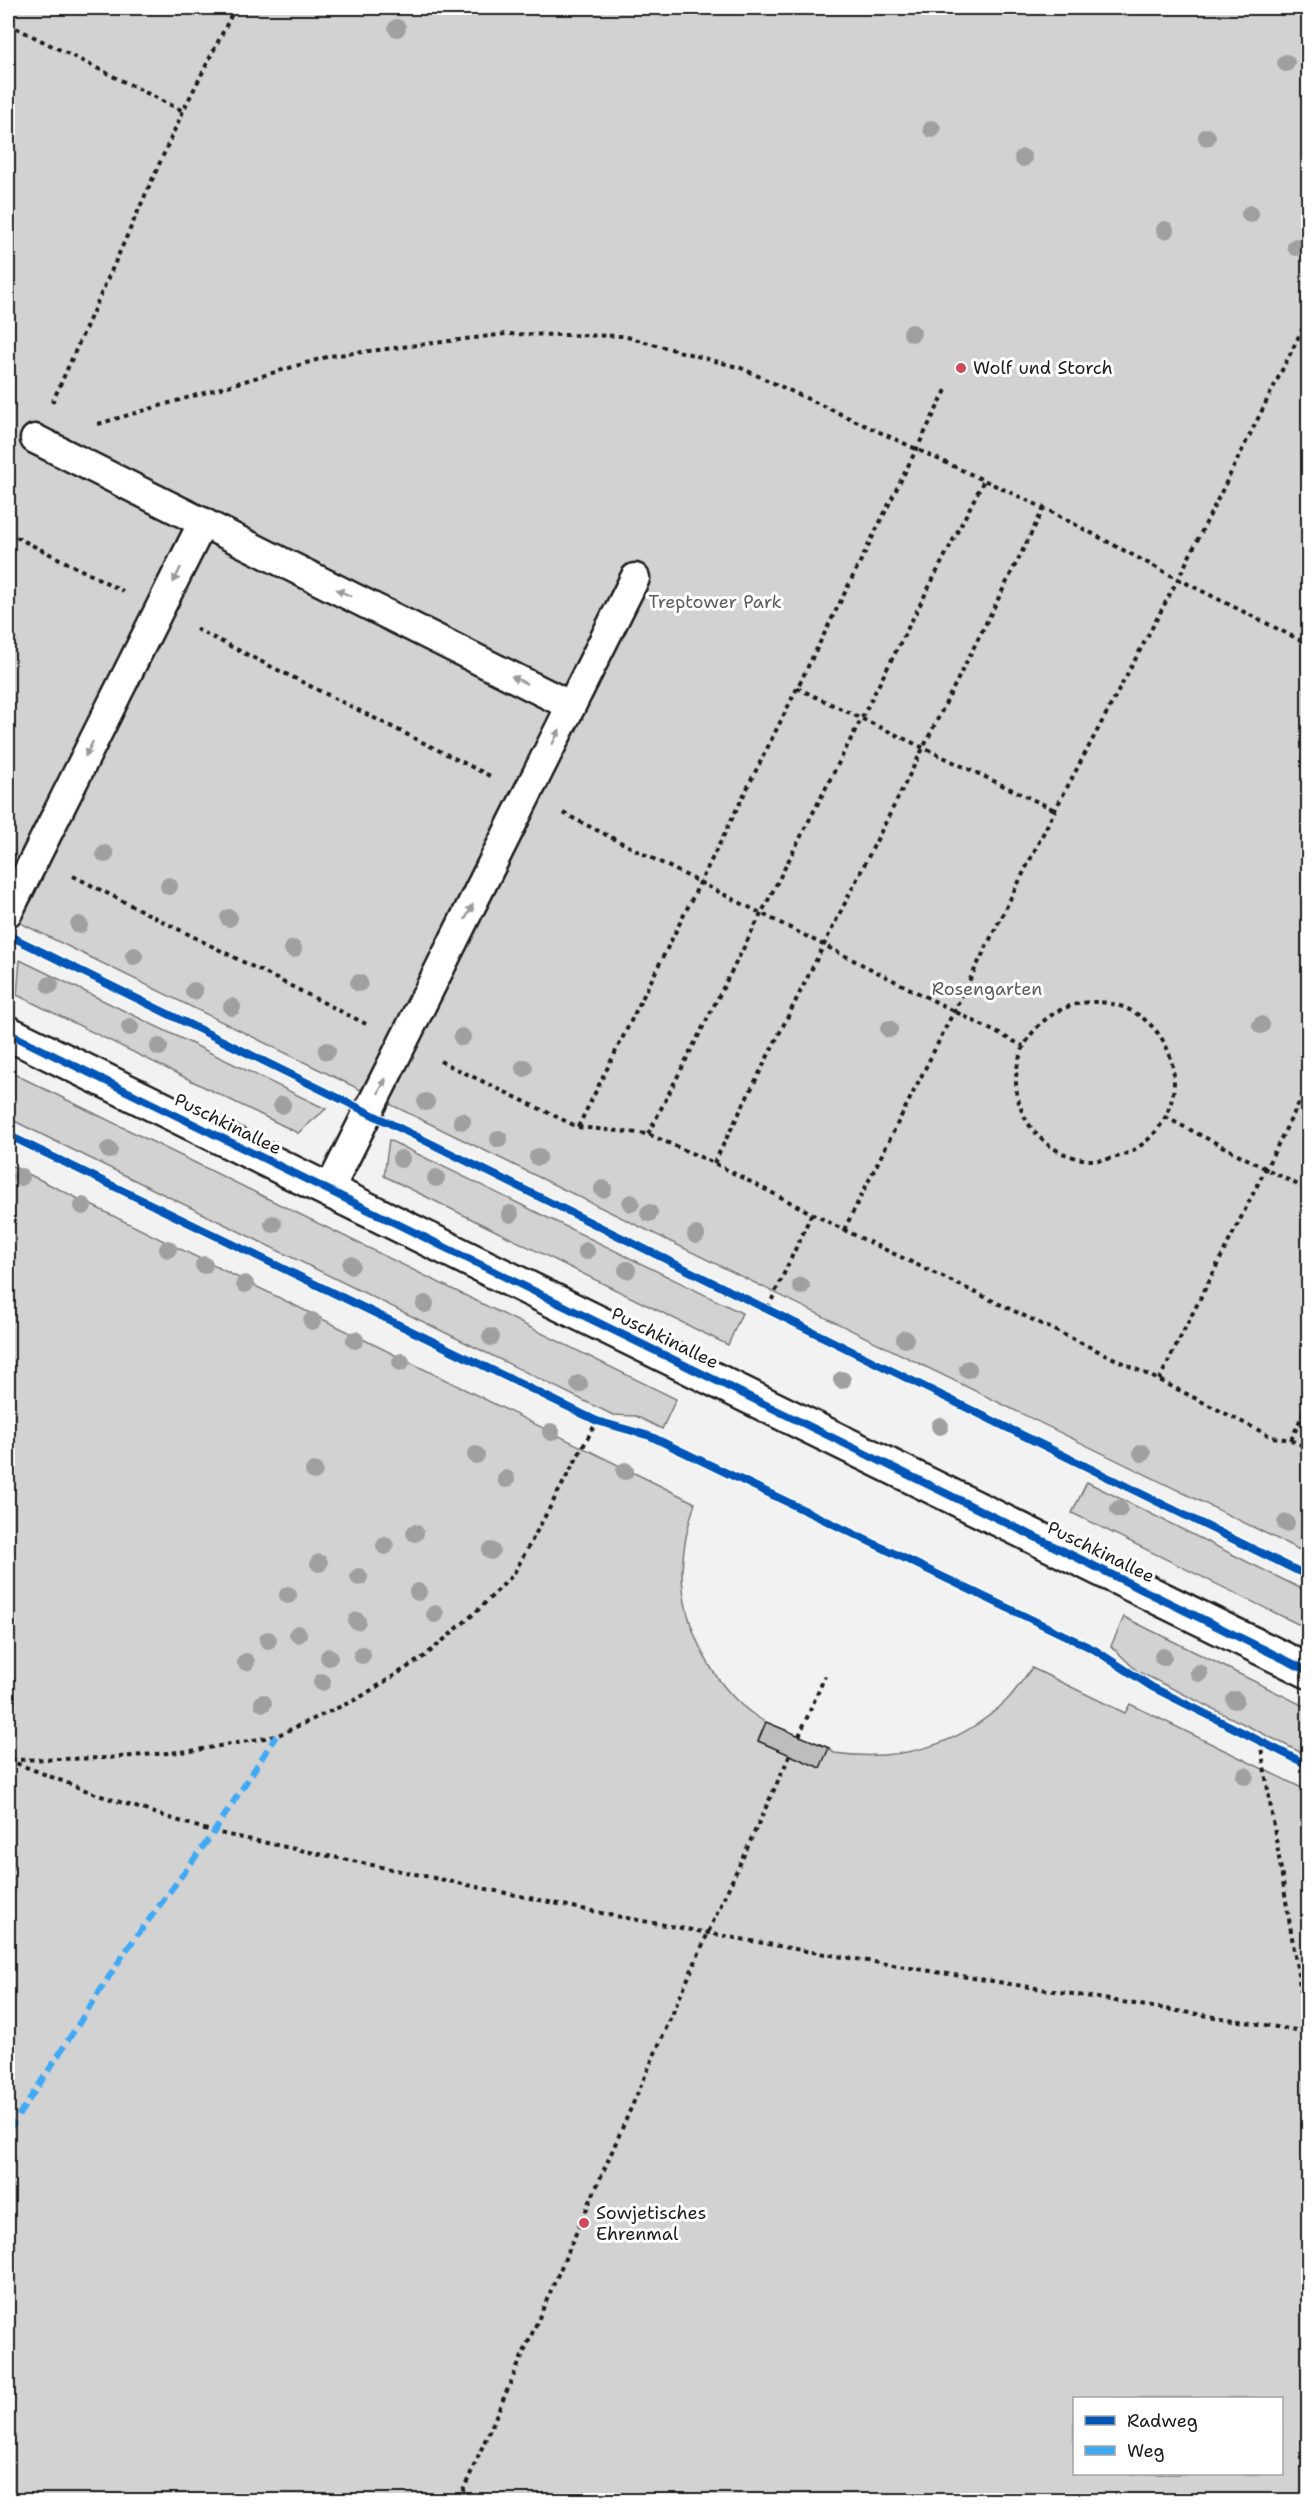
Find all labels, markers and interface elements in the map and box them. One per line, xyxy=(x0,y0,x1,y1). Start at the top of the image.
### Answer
place label: Wolf und Storch xyxy=(973,356,1113,380)
marker: Wolf und Storch xyxy=(954,361,968,375)
one-way arrow xyxy=(172,566,182,583)
one-way arrow xyxy=(336,588,353,598)
park label: Treptower Park xyxy=(648,590,782,614)
one-way arrow xyxy=(510,675,527,685)
one-way arrow xyxy=(551,728,561,745)
one-way arrow xyxy=(85,740,95,758)
one-way arrow xyxy=(464,903,474,920)
park label: Rosengarten xyxy=(932,977,1042,1001)
one-way arrow xyxy=(377,1077,386,1094)
street label: Puschkinallee xyxy=(170,1088,286,1160)
street label: Puschkinallee xyxy=(607,1302,723,1374)
street label: Puschkinallee xyxy=(1043,1516,1159,1588)
place label: Sowjetisches Ehrenmal xyxy=(596,2201,706,2246)
marker: Sowjetisches Ehrenmal xyxy=(577,2216,591,2230)
legend xyxy=(1073,2397,1283,2475)
text: Radweg xyxy=(1127,2409,1198,2433)
text: Weg xyxy=(1127,2439,1165,2463)

